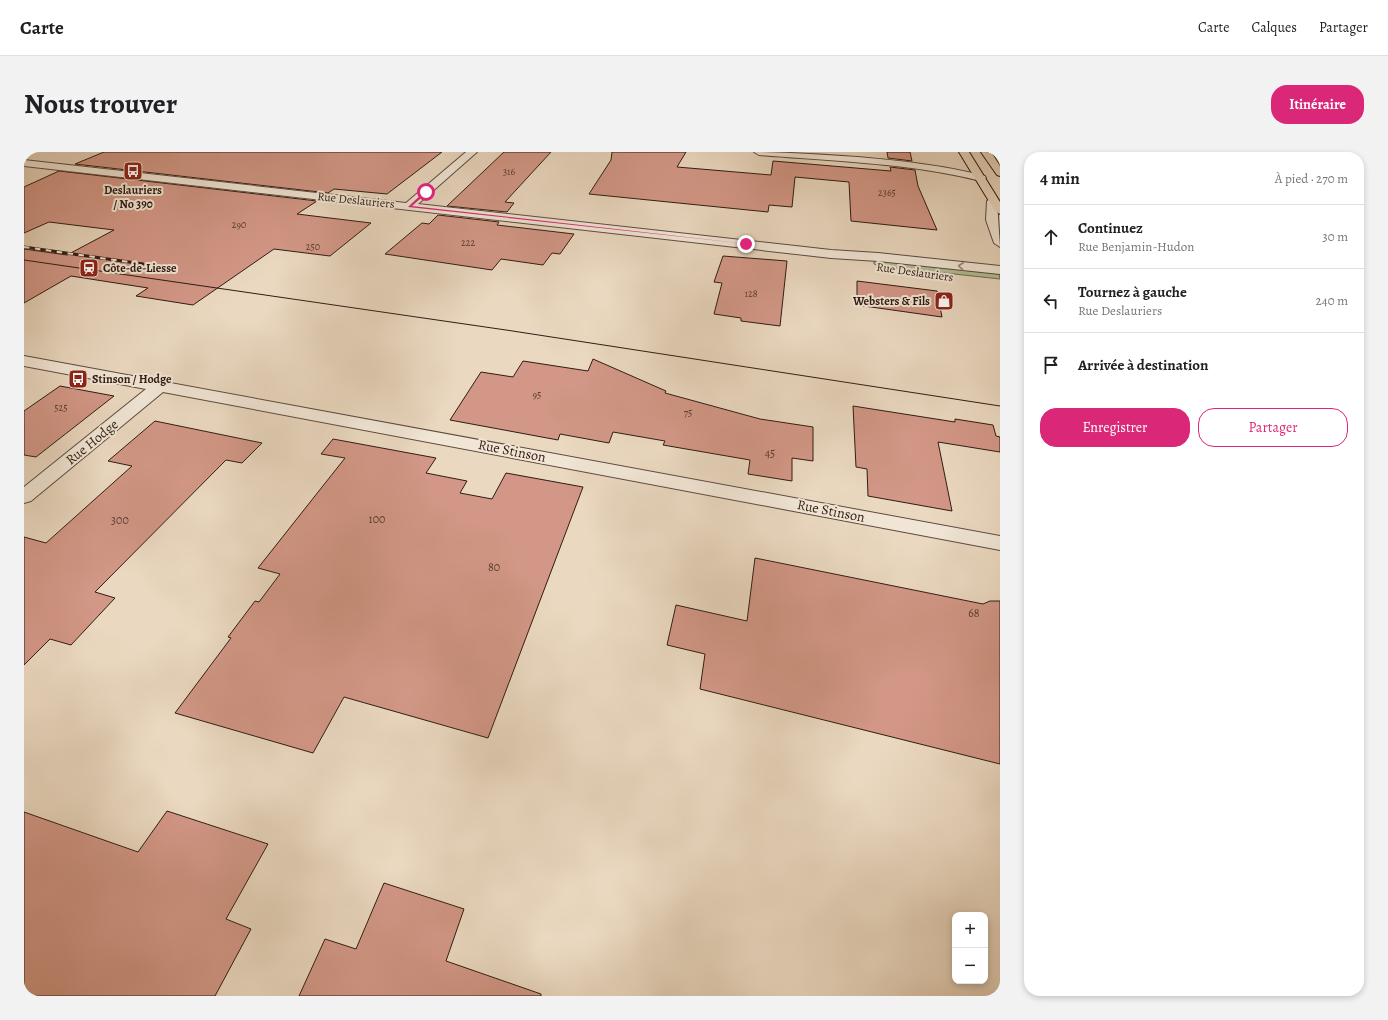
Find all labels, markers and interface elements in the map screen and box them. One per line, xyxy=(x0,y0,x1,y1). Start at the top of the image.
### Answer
text: Carte xyxy=(20,15,64,41)
text: Carte xyxy=(1198,18,1229,37)
text: Calques xyxy=(1251,18,1297,37)
text: Partager xyxy=(1319,18,1368,37)
text: Nous trouver xyxy=(24,85,177,123)
button: Itinéraire xyxy=(1271,85,1364,124)
bus stop icon: Deslauriers / No 390 xyxy=(122,160,144,182)
house number: 316 xyxy=(503,165,515,178)
text: 4 min xyxy=(1040,167,1080,190)
text: À pied · 270 m xyxy=(1275,170,1348,187)
place label: Deslauriers / No 390 xyxy=(104,182,162,212)
route start xyxy=(417,183,435,201)
house number: 2365 xyxy=(878,186,896,199)
street label: Rue Deslauriers xyxy=(317,188,396,212)
house number: 290 xyxy=(232,218,246,231)
text: Continuez xyxy=(1078,218,1143,238)
icon: ahead xyxy=(1040,226,1062,248)
text: 30 m xyxy=(1322,228,1348,245)
route end xyxy=(737,235,755,253)
house number: 222 xyxy=(461,236,475,249)
text: Rue Benjamin-Hudon xyxy=(1078,238,1194,255)
house number: 250 xyxy=(306,240,320,253)
station icon: Côte-de-Liesse xyxy=(78,257,100,279)
street label: Rue Deslauriers xyxy=(875,259,955,285)
place label: Côte-de-Liesse xyxy=(103,260,177,276)
one-way arrow xyxy=(958,262,964,271)
text: Tournez à gauche xyxy=(1078,282,1187,302)
house number: 128 xyxy=(744,287,758,300)
shop icon: Websters & Fils xyxy=(933,290,955,312)
icon: left xyxy=(1040,290,1062,312)
text: 240 m xyxy=(1316,292,1348,309)
place label: Websters & Fils xyxy=(852,293,930,309)
text: Rue Deslauriers xyxy=(1078,302,1162,319)
icon: arrive xyxy=(1040,354,1062,376)
text: Arrivée à destination xyxy=(1078,355,1209,375)
bus stop icon: Stinson / Hodge xyxy=(67,368,89,390)
place label: Stinson / Hodge xyxy=(92,371,172,387)
house number: 95 xyxy=(533,388,541,401)
house number: 525 xyxy=(54,401,68,414)
house number: 75 xyxy=(684,406,692,419)
button: Enregistrer xyxy=(1040,408,1190,447)
button: Partager xyxy=(1198,408,1348,447)
street label: Rue Hodge xyxy=(62,415,122,469)
street label: Rue Stinson xyxy=(476,435,548,467)
house number: 45 xyxy=(765,445,775,461)
street label: Rue Stinson xyxy=(795,495,867,527)
house number: 100 xyxy=(369,511,385,527)
house number: 300 xyxy=(111,512,129,528)
house number: 80 xyxy=(488,559,500,575)
house number: 68 xyxy=(968,605,980,621)
map controls xyxy=(952,912,988,984)
button: + xyxy=(952,912,988,948)
button: − xyxy=(952,948,988,984)

